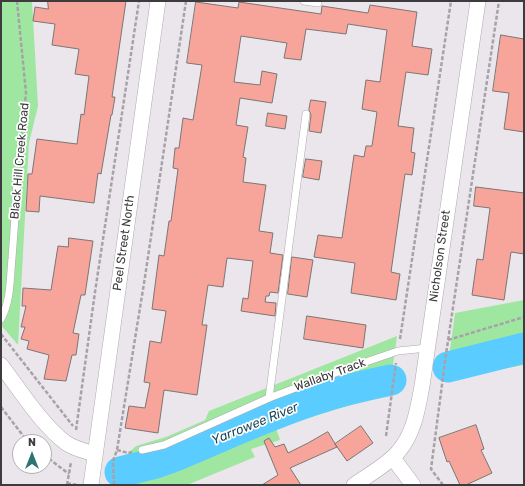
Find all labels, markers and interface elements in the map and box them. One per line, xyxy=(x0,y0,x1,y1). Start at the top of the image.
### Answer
street label: Black Hill Creek Road xyxy=(8,102,32,220)
street label: Peel Street North xyxy=(110,194,138,292)
street label: Nicholson Street xyxy=(426,209,454,303)
street label: Wallaby Track xyxy=(292,355,368,395)
water label: Yarrowee River xyxy=(209,400,301,448)
north arrow xyxy=(12,434,52,474)
text: N xyxy=(28,436,36,449)

